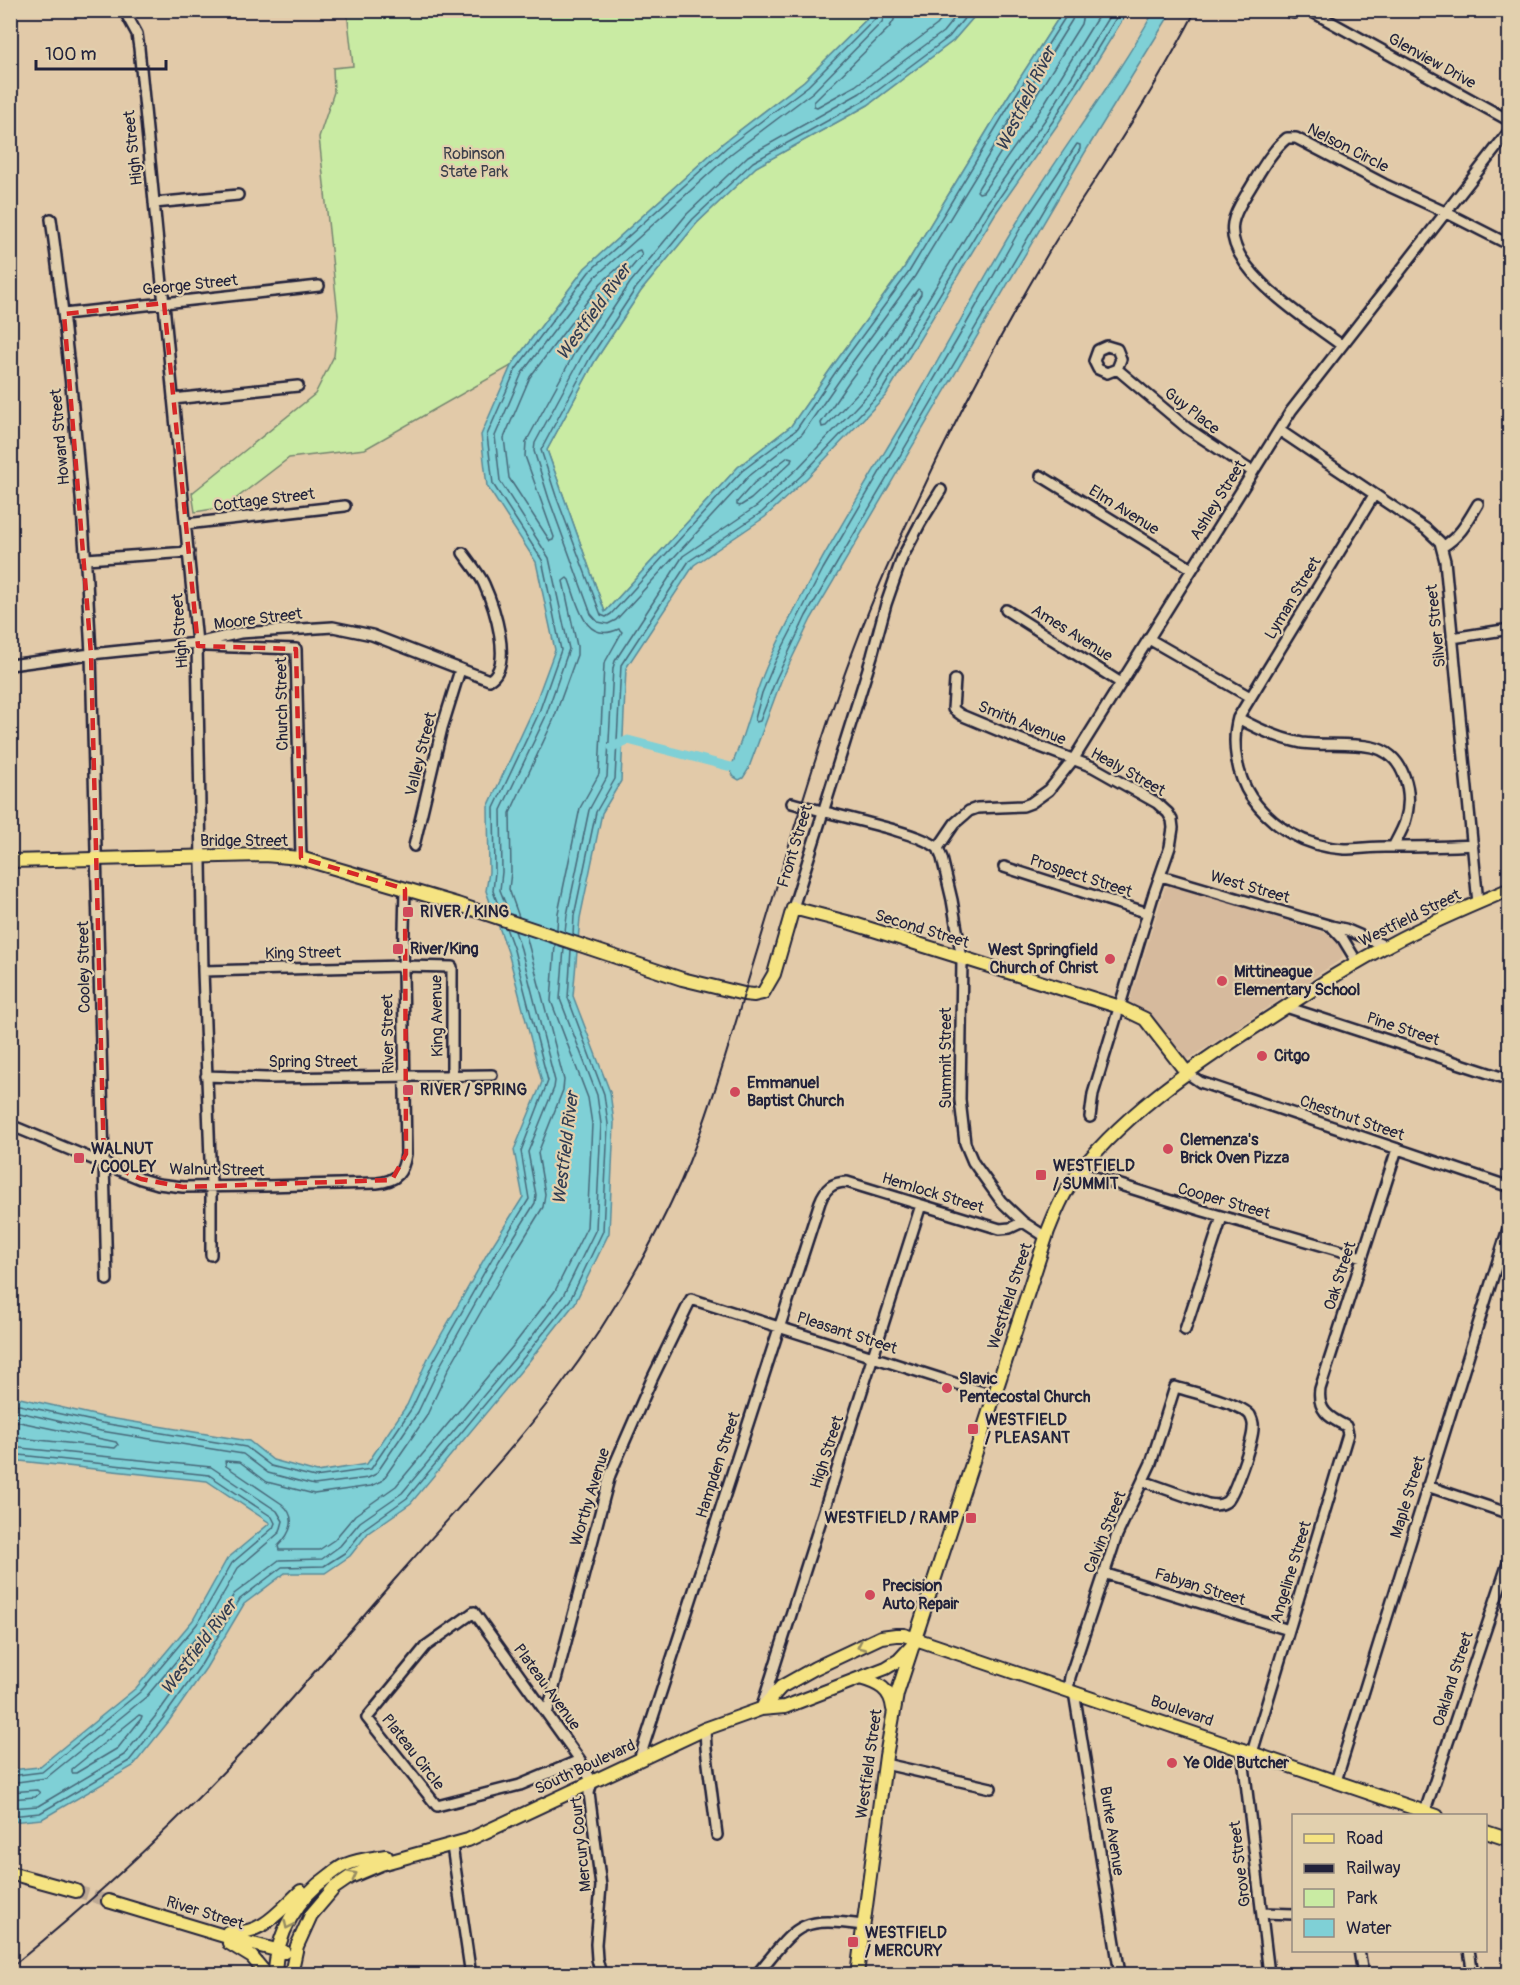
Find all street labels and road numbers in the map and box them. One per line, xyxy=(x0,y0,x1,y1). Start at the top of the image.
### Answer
street label: Glenview Drive xyxy=(1385,29,1479,93)
street label: High Street xyxy=(119,109,147,187)
street label: Nelson Circle xyxy=(1304,119,1392,177)
street label: George Street xyxy=(141,270,239,300)
street label: Guy Place xyxy=(1160,383,1224,439)
street label: Howard Street xyxy=(46,387,74,486)
street label: Ashley Street xyxy=(1186,456,1251,544)
street label: Elm Avenue xyxy=(1085,481,1163,539)
street label: Cottage Street xyxy=(212,484,316,516)
street label: Lyman Street xyxy=(1260,553,1326,643)
street label: Silver Street xyxy=(1422,583,1450,669)
street label: High Street xyxy=(167,592,193,669)
street label: Ames Avenue xyxy=(1028,600,1116,666)
street label: Moore Street xyxy=(213,604,304,634)
street label: Church Street xyxy=(271,656,293,751)
street label: Smith Avenue xyxy=(975,696,1069,750)
street label: Valley Street xyxy=(401,709,441,798)
street label: Healy Street xyxy=(1087,743,1169,801)
street label: Front Street xyxy=(773,802,817,890)
street label: Bridge Street xyxy=(200,831,289,851)
street label: Prospect Street xyxy=(1027,850,1135,902)
street label: West Street xyxy=(1208,866,1293,908)
street label: Westfield Street xyxy=(1356,884,1465,951)
street label: Second Street xyxy=(872,905,972,953)
street label: Cooley Street xyxy=(73,920,95,1013)
street label: King Street xyxy=(265,942,342,964)
street label: King Avenue xyxy=(426,975,448,1057)
street label: River Street xyxy=(377,993,399,1074)
street label: Summit Street xyxy=(936,1007,956,1109)
street label: Pine Street xyxy=(1364,1008,1442,1050)
street label: Spring Street xyxy=(268,1052,358,1072)
street label: Chestnut Street xyxy=(1297,1091,1407,1145)
street label: Walnut Street xyxy=(169,1159,265,1181)
street label: Hemlock Street xyxy=(880,1168,987,1218)
street label: Cooper Street xyxy=(1175,1178,1273,1224)
street label: Oak Street xyxy=(1319,1239,1361,1313)
street label: Westfield Street xyxy=(983,1240,1037,1352)
street label: Pleasant Street xyxy=(794,1307,900,1359)
street label: Hampden Street xyxy=(691,1409,745,1521)
street label: High Street xyxy=(806,1412,848,1491)
street label: Worthy Avenue xyxy=(566,1445,614,1548)
street label: Maple Street xyxy=(1386,1453,1430,1541)
street label: Calvin Street xyxy=(1079,1487,1131,1576)
street label: Angeline Street xyxy=(1266,1518,1316,1625)
street label: Fabyan Street xyxy=(1152,1564,1248,1610)
street label: Oakland Street xyxy=(1428,1628,1478,1729)
street label: Plateau Avenue xyxy=(509,1640,585,1734)
street label: Boulevard xyxy=(1148,1691,1216,1731)
street label: Westfield Street xyxy=(851,1707,887,1820)
street label: Plateau Circle xyxy=(377,1710,449,1794)
street label: South Boulevard xyxy=(532,1735,638,1799)
street label: Burke Avenue xyxy=(1095,1785,1129,1877)
street label: Mercury Court xyxy=(566,1795,596,1893)
street label: Grove Street xyxy=(1225,1819,1255,1908)
street label: River Street xyxy=(164,1892,247,1934)

